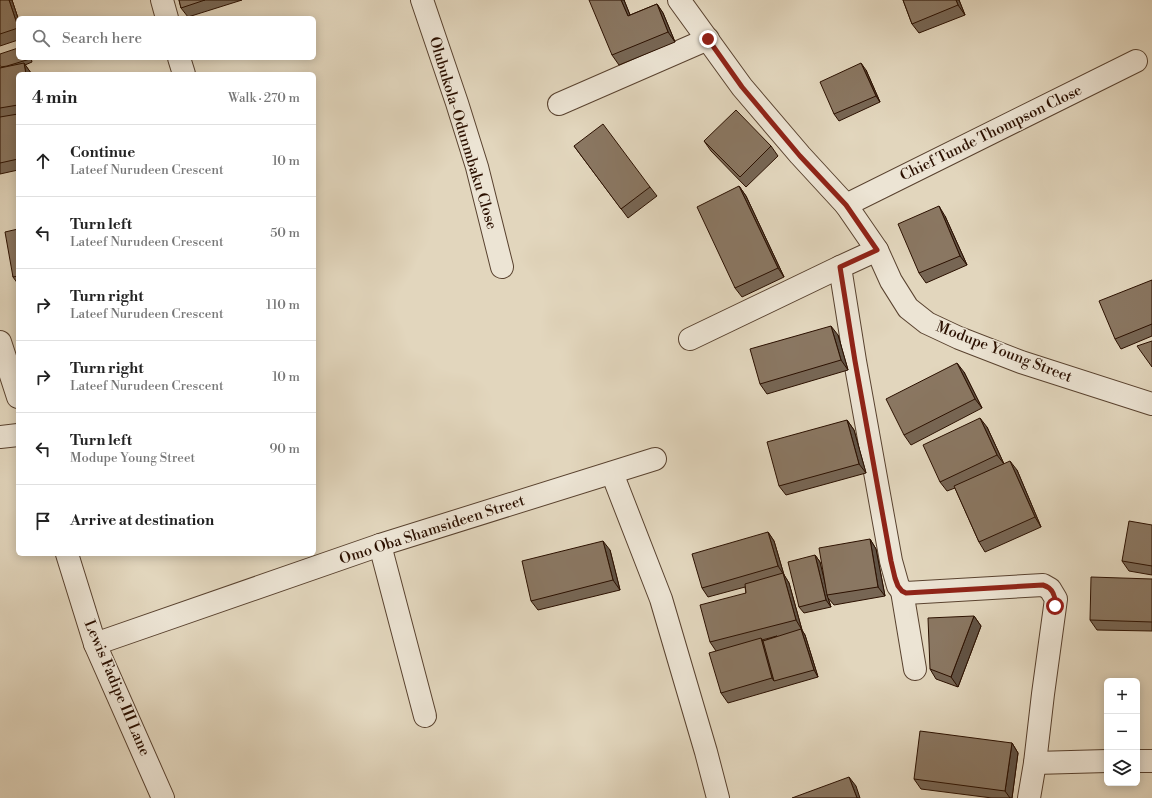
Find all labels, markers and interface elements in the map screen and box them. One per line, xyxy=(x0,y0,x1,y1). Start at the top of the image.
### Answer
search box xyxy=(16,16,316,60)
icon: search xyxy=(30,27,52,49)
text: Search here xyxy=(62,29,142,48)
route end xyxy=(699,30,717,48)
street label: Olubukola-Odunmbaku Close xyxy=(425,34,501,232)
street label: Chief Tunde Thompson Close xyxy=(897,81,1085,185)
text: 4 min xyxy=(32,87,77,109)
text: Walk · 270 m xyxy=(228,90,300,106)
text: Continue xyxy=(70,143,135,162)
icon: ahead xyxy=(32,150,54,172)
text: 10 m xyxy=(272,153,300,169)
text: Lateef Nurudeen Crescent xyxy=(70,162,224,178)
text: Turn left xyxy=(70,215,132,234)
icon: left xyxy=(32,222,54,244)
text: 50 m xyxy=(270,225,300,241)
text: Lateef Nurudeen Crescent xyxy=(70,234,224,250)
text: Turn right xyxy=(70,287,144,306)
icon: right xyxy=(32,294,54,316)
text: 110 m xyxy=(266,297,300,313)
text: Lateef Nurudeen Crescent xyxy=(70,306,224,322)
street label: Modupe Young Street xyxy=(933,317,1075,387)
text: Turn right xyxy=(70,359,144,378)
icon: right xyxy=(32,366,54,388)
text: 10 m xyxy=(272,369,300,385)
text: Lateef Nurudeen Crescent xyxy=(70,378,224,394)
text: Turn left xyxy=(70,431,132,450)
icon: left xyxy=(32,438,54,460)
text: 90 m xyxy=(269,441,300,457)
text: Modupe Young Street xyxy=(70,450,195,466)
street label: Omo Oba Shamsideen Street xyxy=(337,491,528,569)
icon: arrive xyxy=(32,510,54,532)
text: Arrive at destination xyxy=(70,511,214,530)
route start xyxy=(1046,597,1064,615)
street label: Lewis Fadipe III Lane xyxy=(80,617,154,759)
map controls xyxy=(1104,678,1140,786)
button: + xyxy=(1104,678,1140,714)
button: − xyxy=(1104,714,1140,750)
button: layers xyxy=(1104,750,1140,786)

